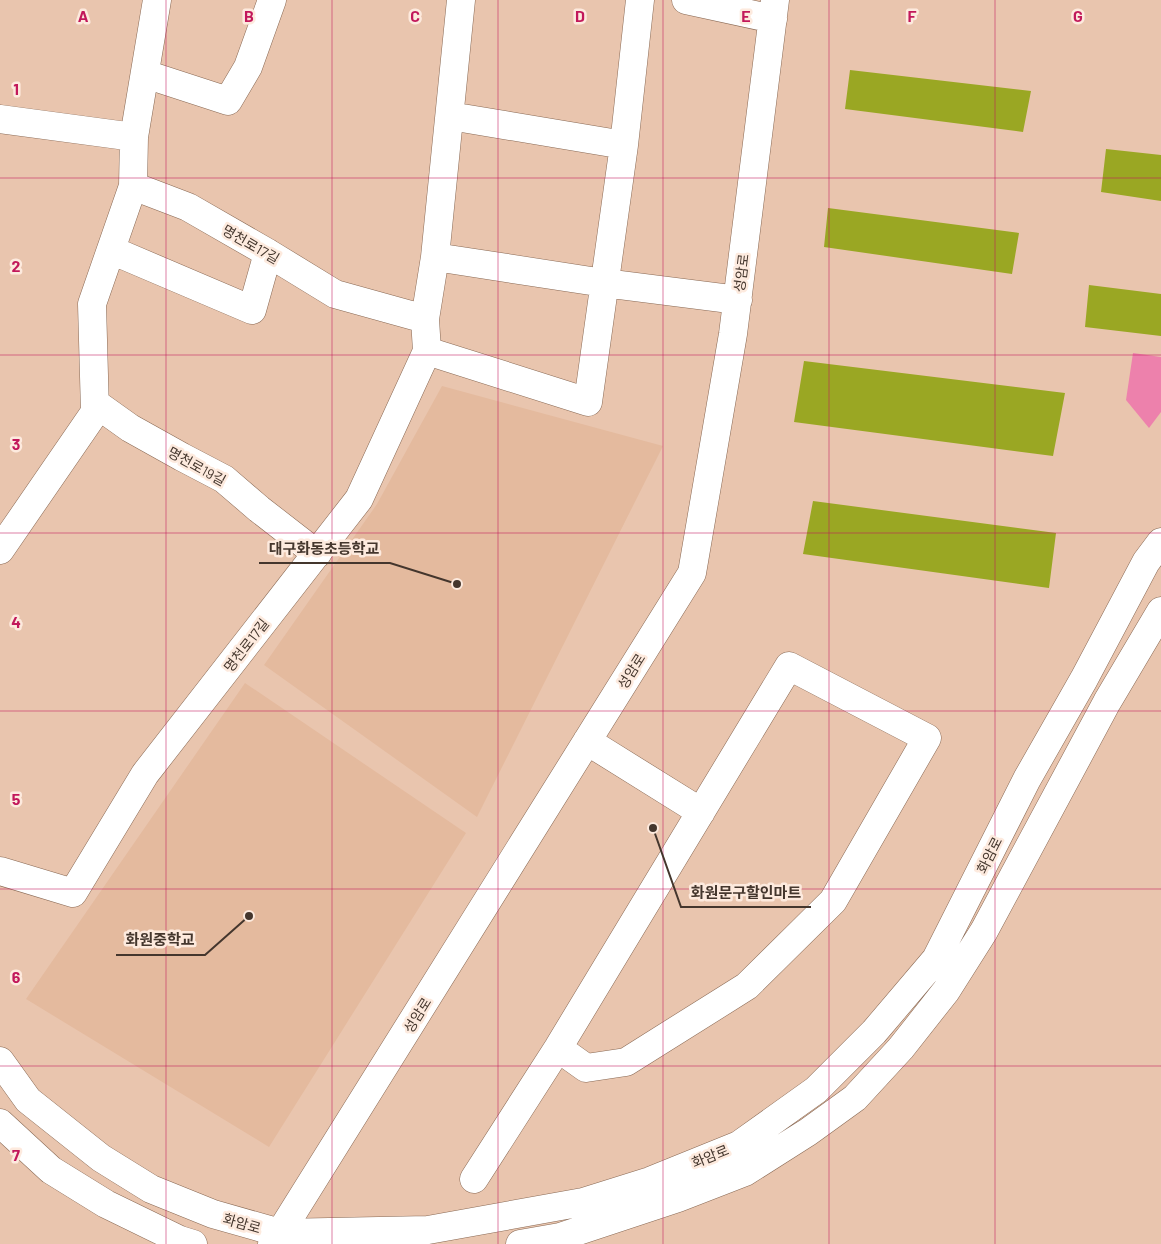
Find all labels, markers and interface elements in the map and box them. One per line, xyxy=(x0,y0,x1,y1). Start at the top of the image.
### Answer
text: A xyxy=(78,6,89,25)
text: B xyxy=(244,6,254,25)
text: C xyxy=(410,6,420,25)
text: D xyxy=(575,6,585,25)
text: E xyxy=(741,6,751,25)
text: F xyxy=(908,6,917,25)
text: G xyxy=(1073,6,1083,25)
text: 1 xyxy=(13,79,19,98)
street label: 명천로17길 xyxy=(219,221,283,267)
street label: 성암로 xyxy=(730,253,752,293)
text: 2 xyxy=(12,256,21,275)
text: 3 xyxy=(12,434,20,453)
street label: 명천로19길 xyxy=(165,443,229,489)
callout: 대구화동초등학교 xyxy=(259,533,390,563)
text: 대구화동초등학교 xyxy=(269,539,379,557)
text: 4 xyxy=(11,612,21,631)
street label: 명천로17길 xyxy=(220,615,272,675)
street label: 성암로 xyxy=(614,650,649,692)
text: 5 xyxy=(12,789,21,808)
street label: 화암로 xyxy=(973,834,1005,876)
callout: 화원문구할인마트 xyxy=(681,877,811,907)
text: 화원문구할인마트 xyxy=(691,883,801,901)
callout: 화원중학교 xyxy=(116,925,205,955)
text: 화원중학교 xyxy=(125,930,195,948)
text: 6 xyxy=(12,967,21,986)
street label: 성암로 xyxy=(400,994,435,1036)
street label: 화암로 xyxy=(689,1141,731,1171)
text: 7 xyxy=(12,1145,20,1164)
street label: 화암로 xyxy=(221,1210,263,1237)

